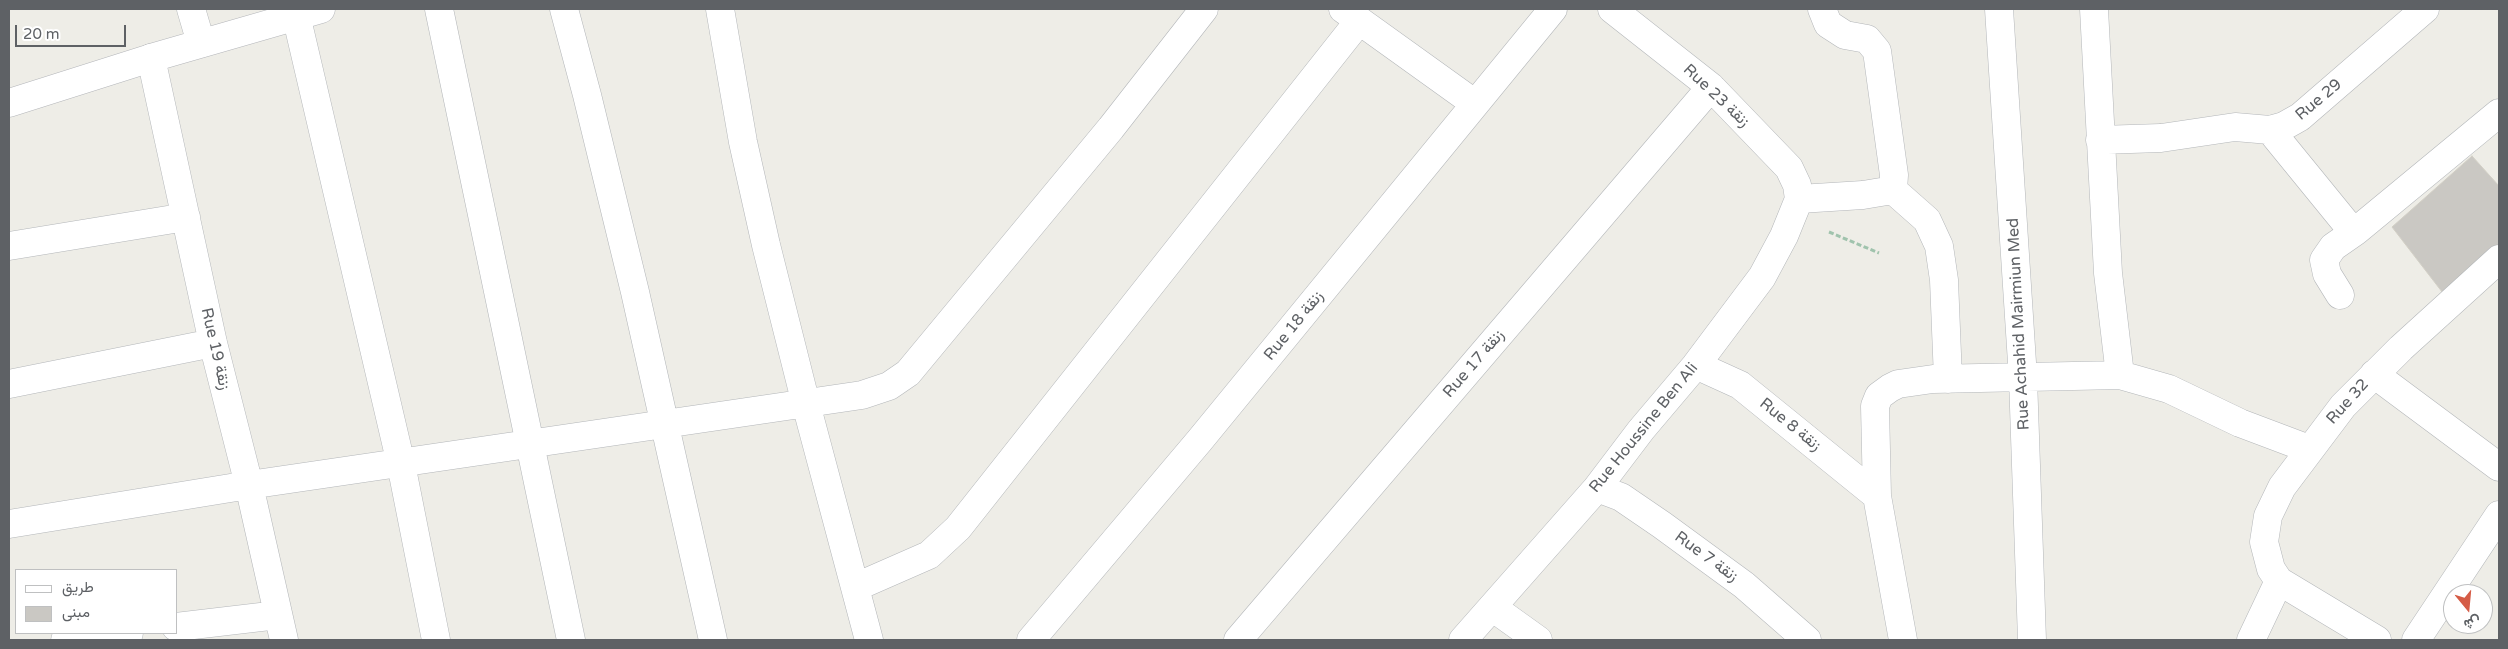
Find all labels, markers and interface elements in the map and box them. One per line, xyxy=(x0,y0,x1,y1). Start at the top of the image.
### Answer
scale bar xyxy=(18,15,129,47)
text: 20 m xyxy=(23,25,60,43)
street label: Rue 23 زنقة xyxy=(1679,60,1753,132)
street label: Rue 29 xyxy=(2292,75,2346,125)
street label: Rue Achahid Mairmiun Med xyxy=(2004,217,2034,431)
street label: Rue 18 زنقة xyxy=(1260,287,1328,365)
street label: Rue 19 زنقة xyxy=(196,306,234,392)
street label: Rue 17 زنقة xyxy=(1439,326,1509,402)
street label: Rue Houssine Ben Ali xyxy=(1586,359,1702,497)
street label: Rue 32 xyxy=(2323,375,2373,429)
street label: Rue 8 زنقة xyxy=(1755,394,1825,456)
street label: Rue 7 زنقة xyxy=(1671,528,1741,586)
legend xyxy=(15,569,178,634)
text: طريق xyxy=(62,578,94,596)
north arrow xyxy=(2443,584,2493,634)
text: مبنى xyxy=(62,603,90,621)
text: ش xyxy=(2462,612,2483,633)

